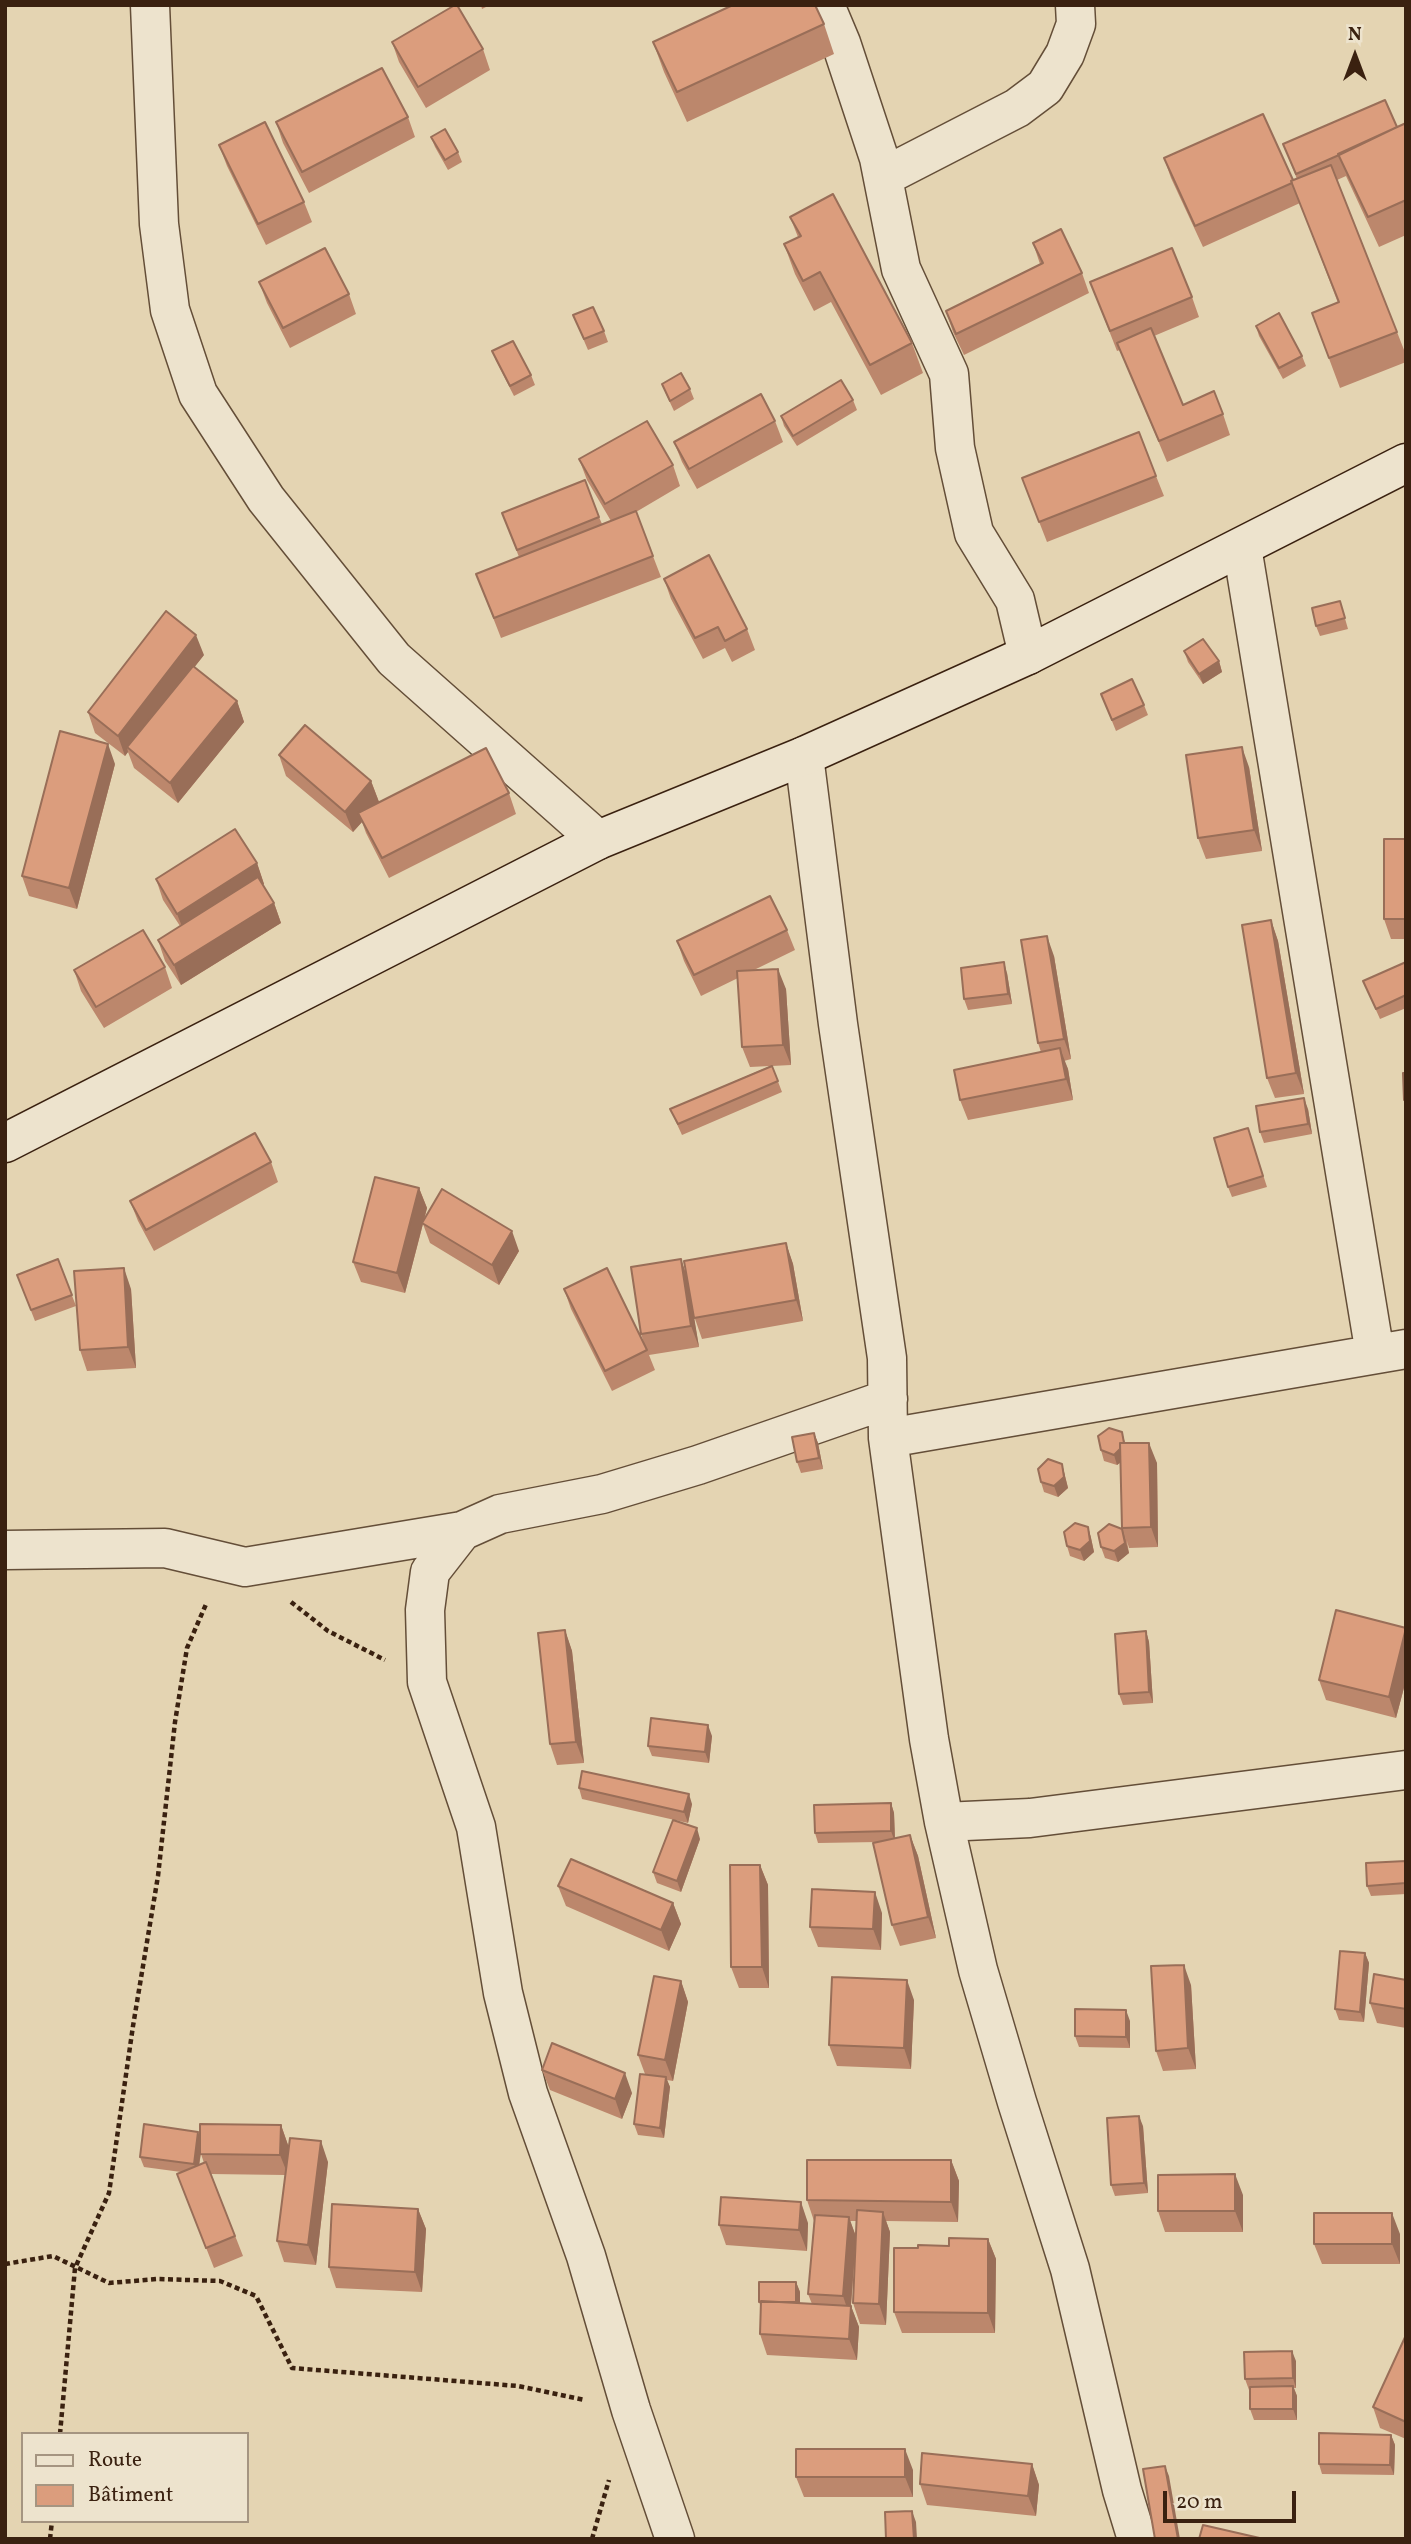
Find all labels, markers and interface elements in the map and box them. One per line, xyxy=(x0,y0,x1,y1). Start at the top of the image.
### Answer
north arrow xyxy=(1320,21,1390,91)
text: N xyxy=(1348,22,1362,48)
legend xyxy=(21,2432,248,2523)
text: Route xyxy=(88,2446,142,2475)
scale bar xyxy=(1166,2478,1299,2522)
text: Bâtiment xyxy=(88,2481,173,2510)
text: 20 m xyxy=(1176,2488,1222,2517)

